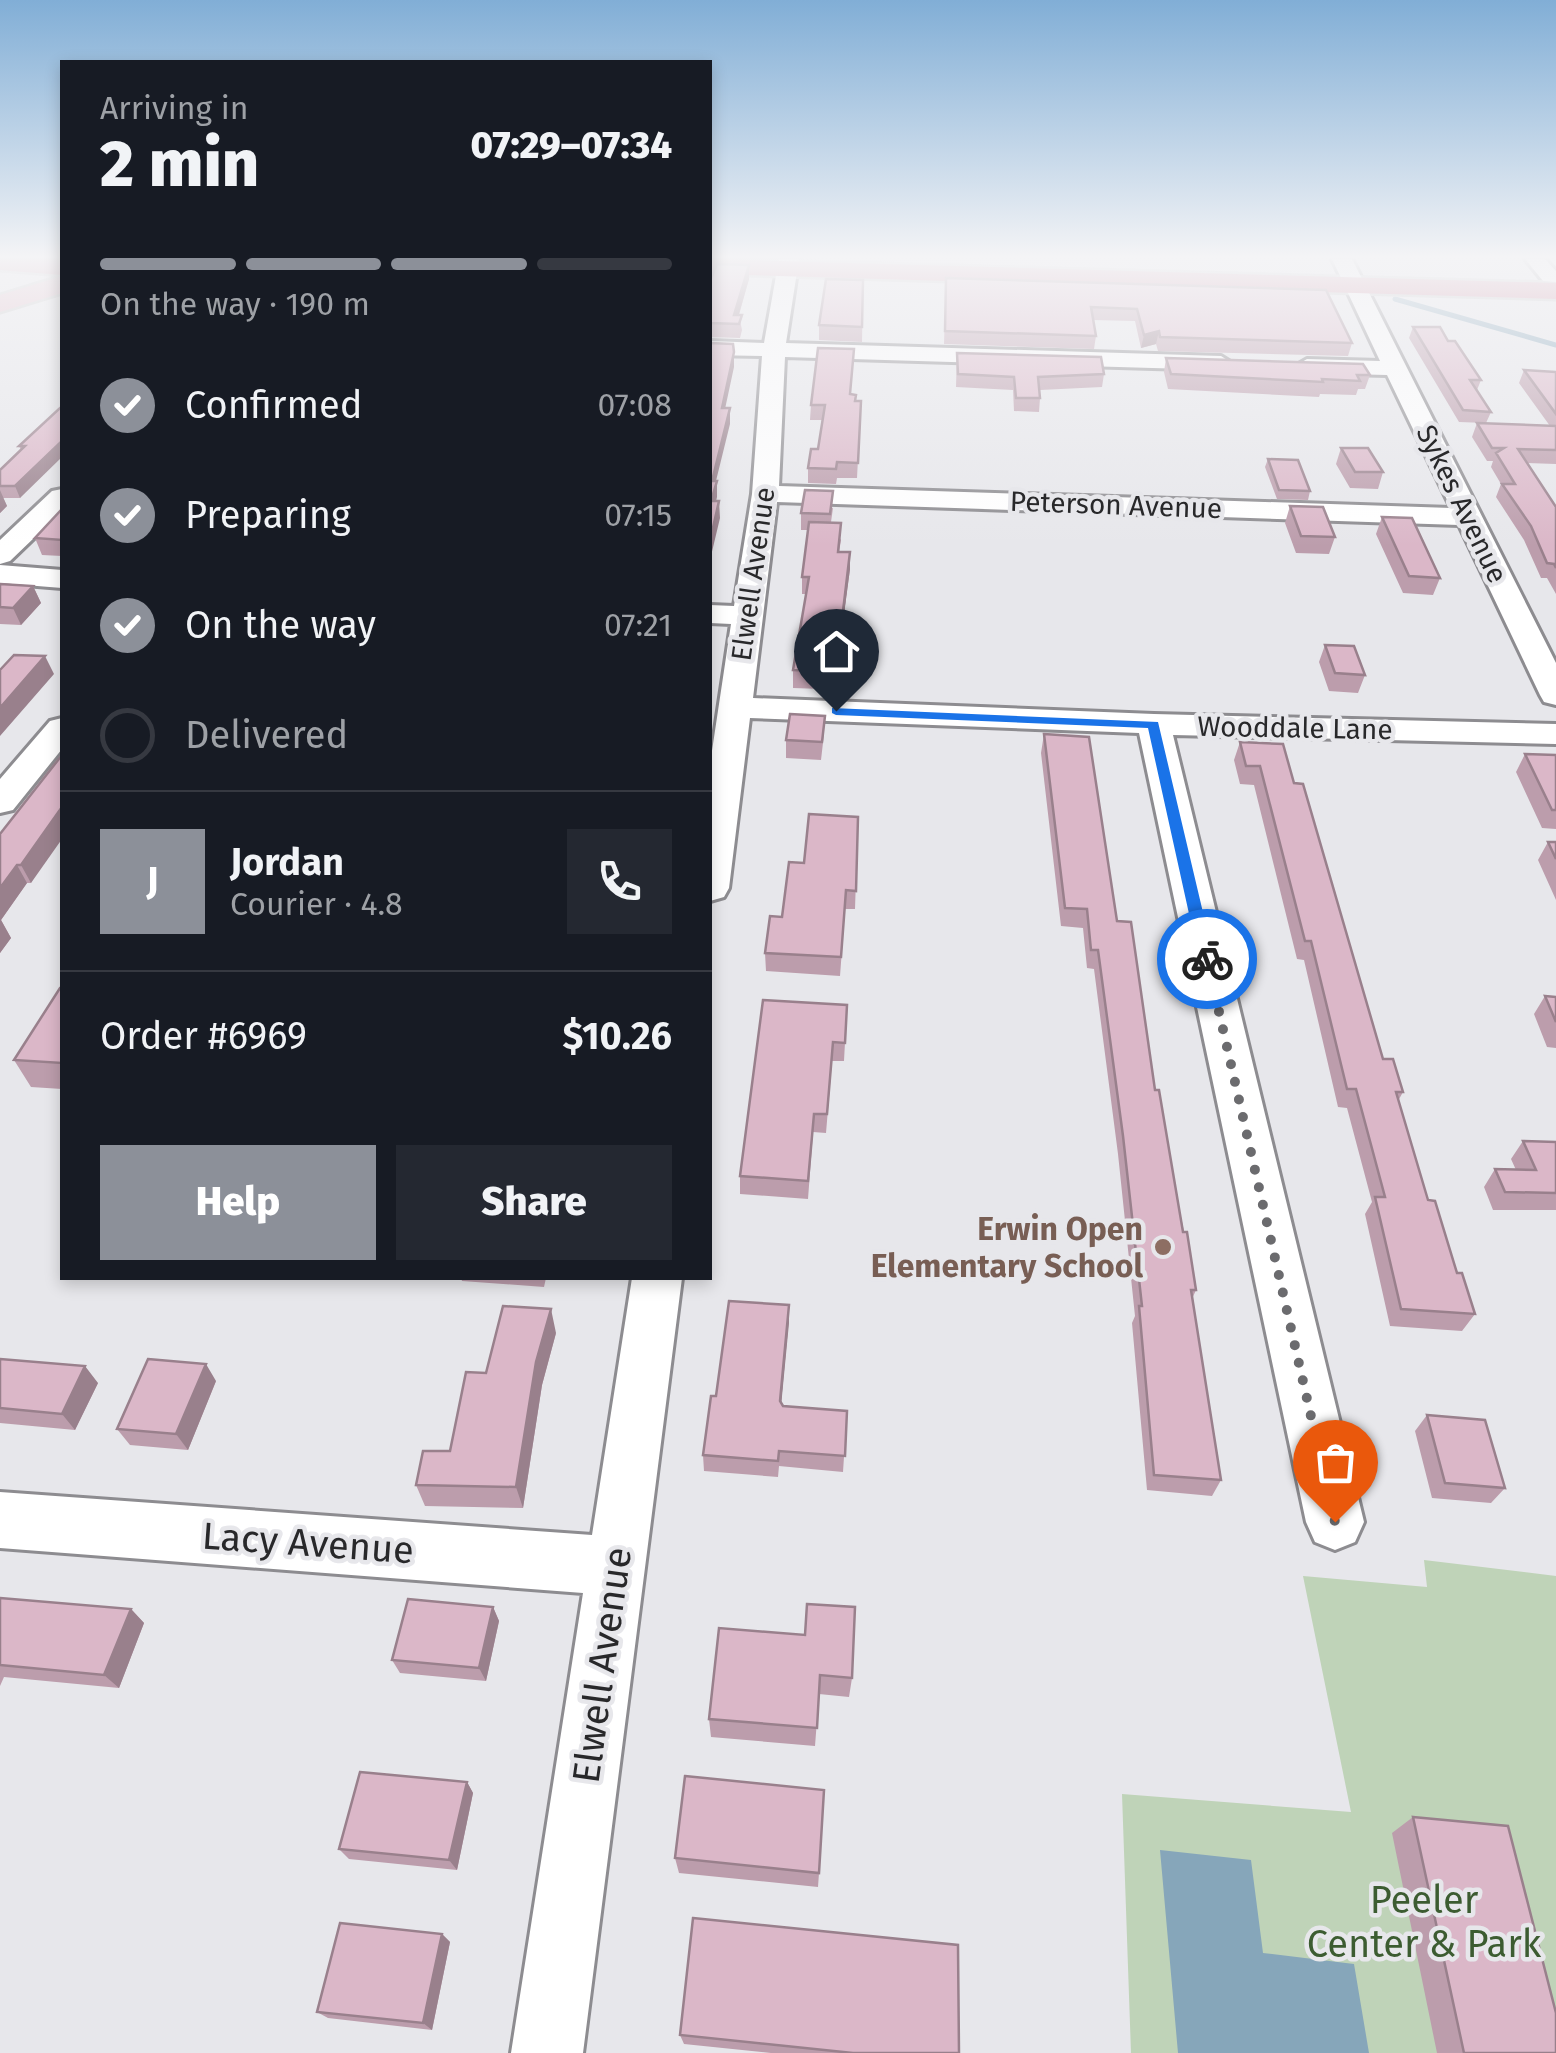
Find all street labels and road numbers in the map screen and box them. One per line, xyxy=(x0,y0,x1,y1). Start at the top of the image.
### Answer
street label: Sykes Avenue xyxy=(1410,420,1514,588)
street label: Elwell Avenue xyxy=(724,485,782,663)
street label: Peterson Avenue xyxy=(1009,485,1223,525)
street label: Wooddale Lane xyxy=(1197,710,1393,746)
street label: Lacy Avenue xyxy=(201,1513,415,1573)
street label: Elwell Avenue xyxy=(563,1544,641,1786)

